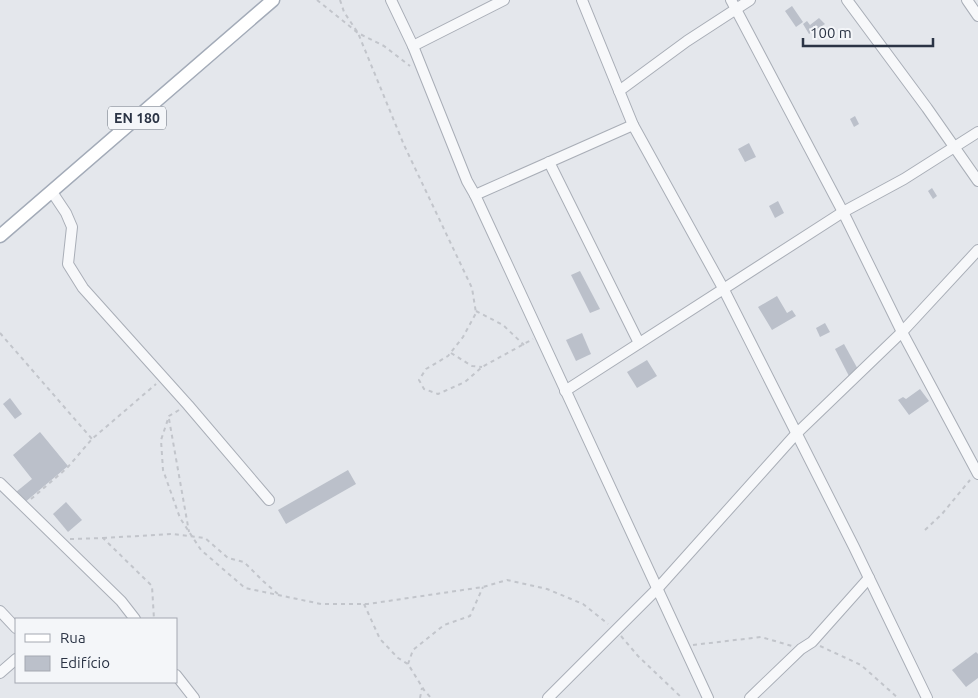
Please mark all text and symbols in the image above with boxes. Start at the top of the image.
scale bar [803,15,933,47]
text: 100 m [810,24,852,41]
road number: EN 180 [108,106,166,130]
legend [15,618,178,683]
text: Rua [60,629,86,646]
text: Edifício [60,654,110,671]

